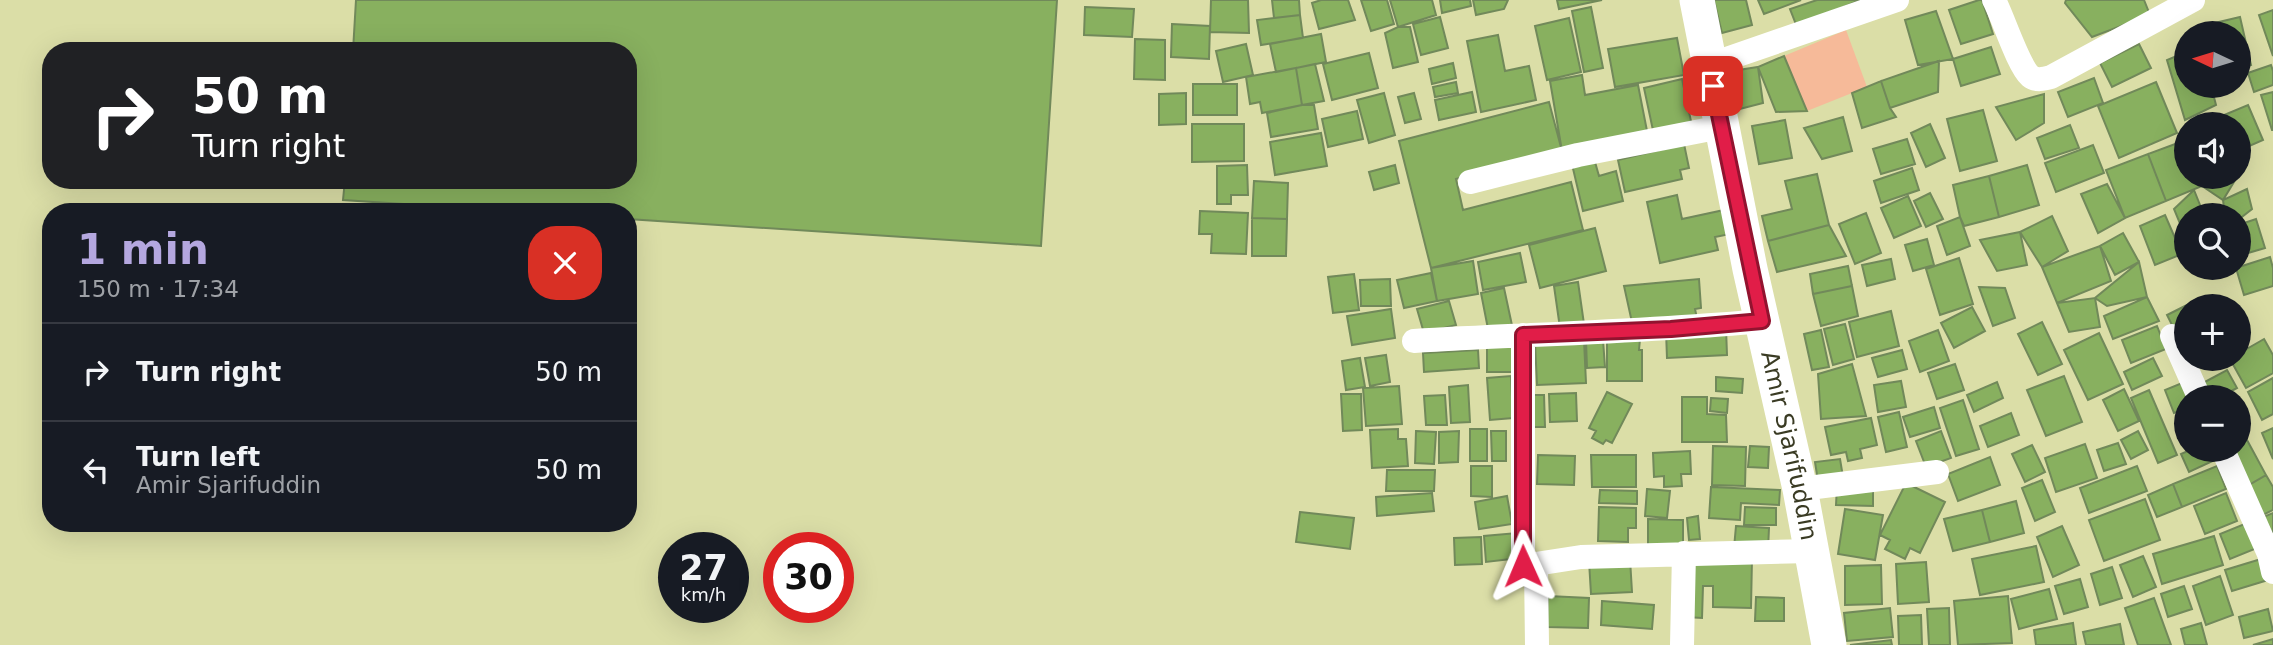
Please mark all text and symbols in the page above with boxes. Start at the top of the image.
north arrow [2174,21,2250,98]
map controls [2174,21,2251,462]
pin [1683,56,1743,116]
icon: arrive [1694,67,1732,105]
text: 50 m [192,68,328,125]
icon: right [77,70,168,161]
button: sound [2174,112,2251,189]
text: Turn right [192,127,345,165]
button: search [2174,203,2251,280]
text: 1 min [77,225,209,274]
button: close [528,226,602,300]
text: 150 m · 17:34 [77,276,239,302]
button: + [2174,294,2251,371]
street label: Amir Sjarifuddin [1755,348,1823,543]
icon: right [77,353,115,391]
text: Turn right [136,357,281,387]
text: 50 m [535,357,602,387]
button: − [2174,385,2251,462]
text: Turn left [136,442,260,472]
icon: left [77,451,115,489]
text: 50 m [535,455,602,485]
text: Amir Sjarifuddin [136,472,321,498]
position arrow [1486,529,1560,603]
speed limit sign: 30 [763,532,854,623]
text: 27 [679,548,728,588]
text: km/h [681,584,726,605]

